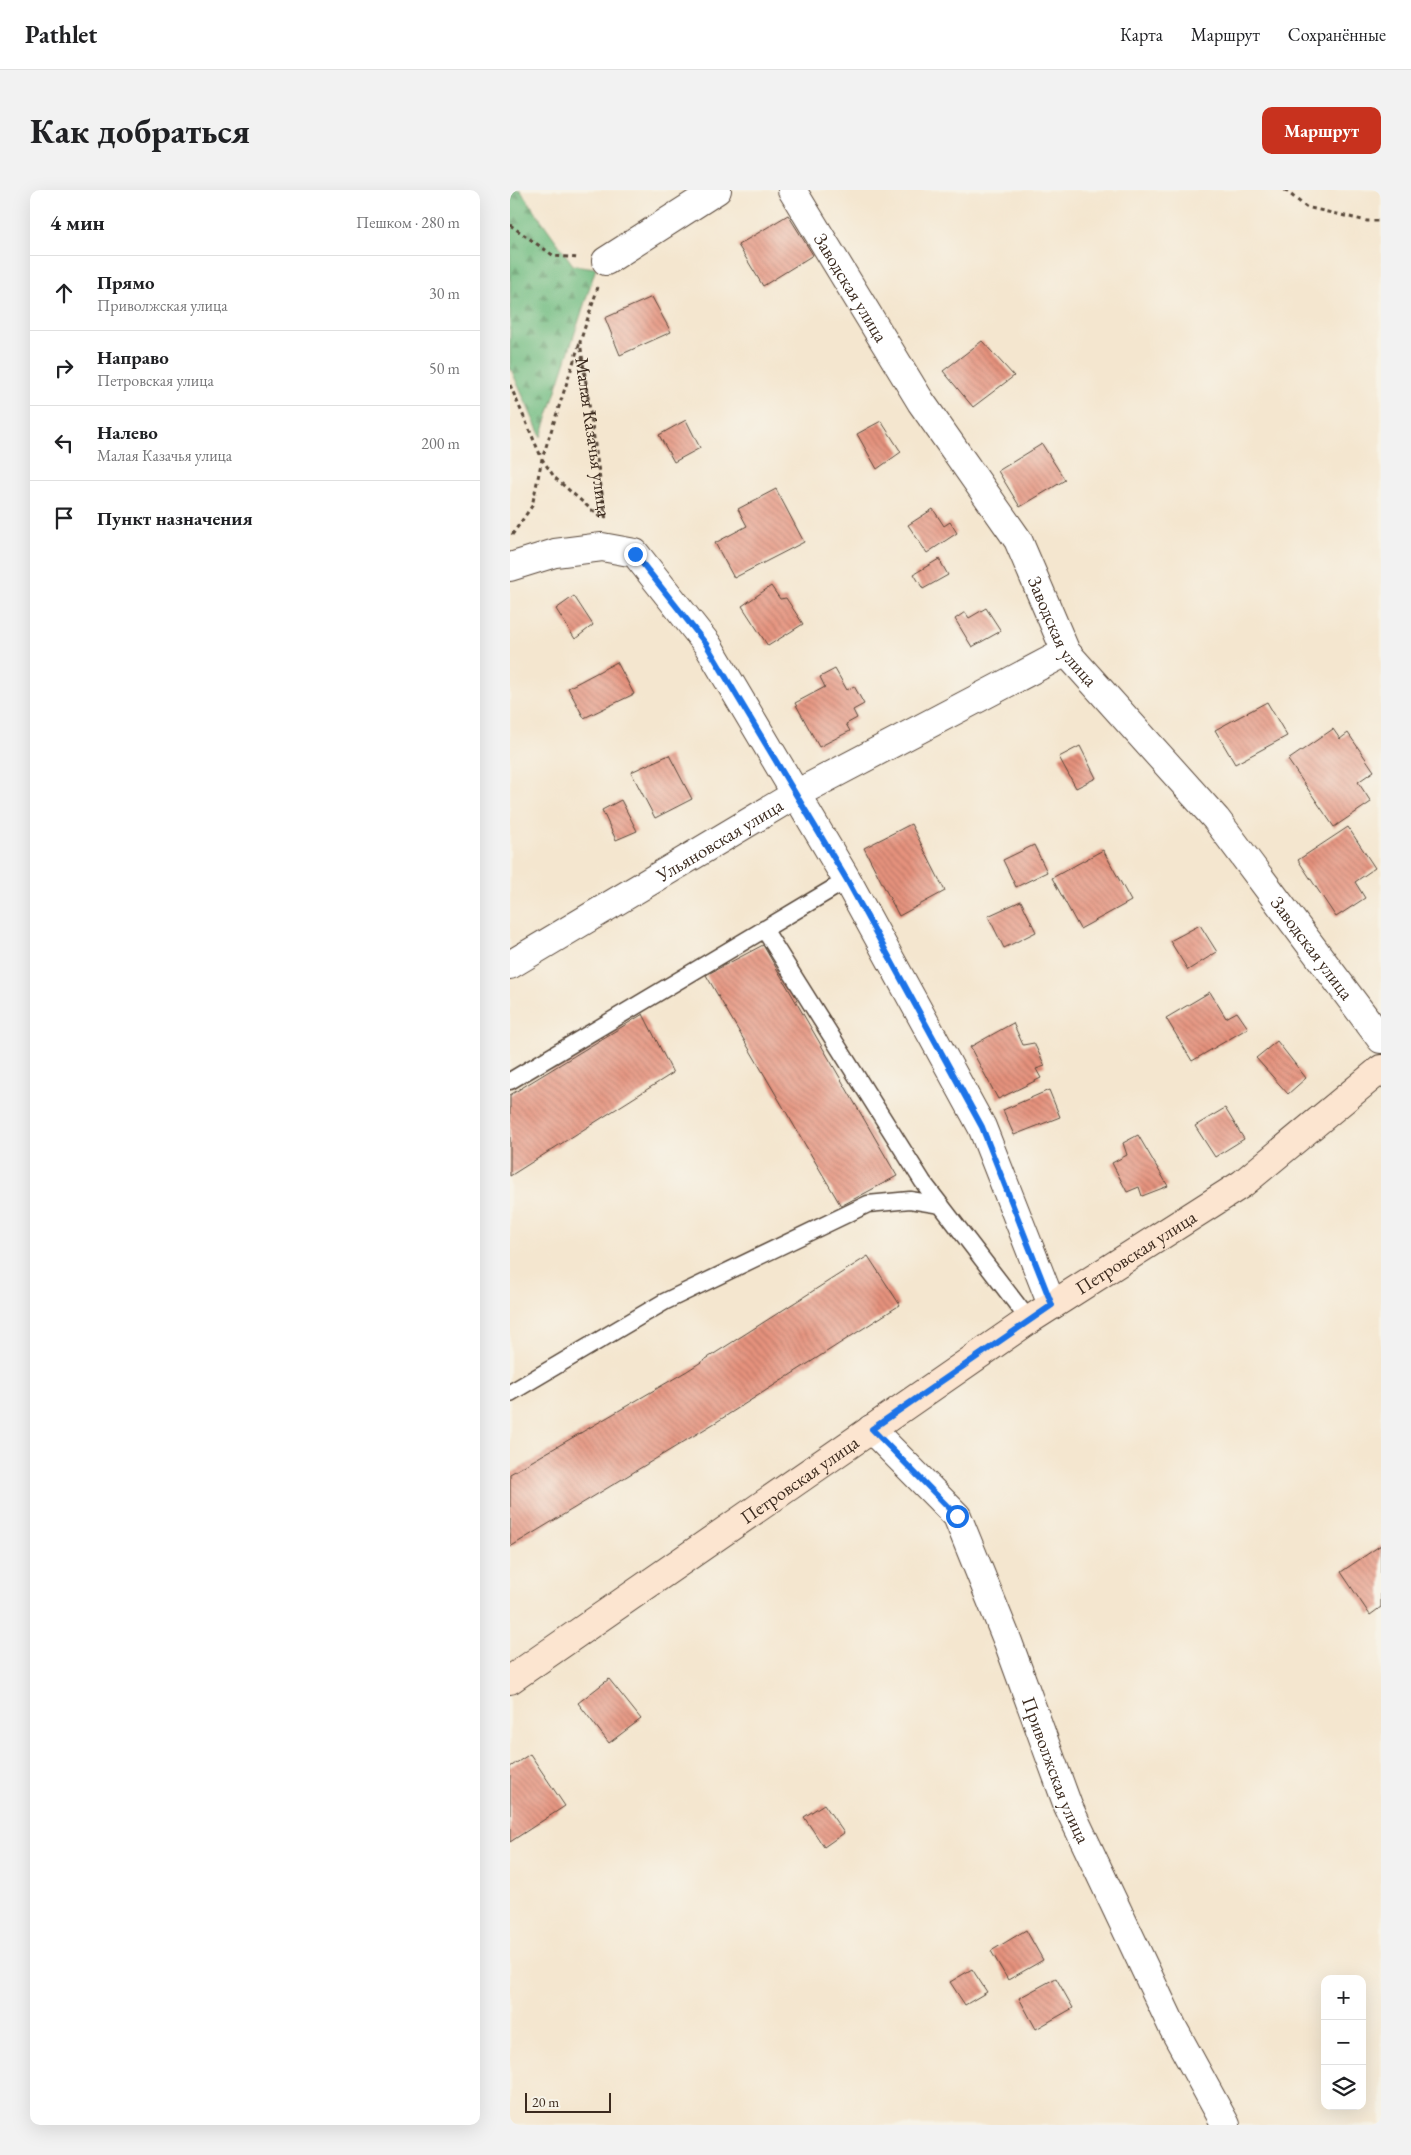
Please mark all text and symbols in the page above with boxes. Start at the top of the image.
text: Pathlet [25,19,97,50]
text: Карта [1120,23,1163,46]
text: Маршрут [1191,23,1260,46]
text: Сохранённые [1288,23,1386,46]
button: Маршрут [1262,107,1381,154]
text: Как добраться [30,108,250,153]
text: 4 мин [50,209,105,236]
text: Пешком · 280 m [356,212,460,233]
street label: Заводская улица [808,228,894,347]
text: Прямо [97,270,155,295]
icon: ahead [50,279,78,307]
text: 30 m [429,283,460,304]
text: Приволжская улица [97,295,228,316]
text: Направо [97,345,169,370]
icon: right [50,354,78,382]
street label: Малая Казачья улица [570,356,618,519]
text: 50 m [429,358,460,379]
text: Петровская улица [97,370,214,391]
text: Налево [97,420,158,445]
icon: left [50,429,78,457]
text: 200 m [421,433,460,454]
text: Малая Казачья улица [97,445,232,466]
icon: arrive [50,504,78,532]
text: Пункт назначения [97,506,253,531]
route end [624,543,647,566]
street label: Заводская улица [1022,572,1104,692]
street label: Ульяновская улица [651,792,788,888]
street label: Заводская улица [1265,891,1360,1005]
street label: Петровская улица [1070,1204,1201,1300]
street label: Петровская улица [735,1429,864,1529]
route start [946,1505,969,1528]
street label: Приволжская улица [1017,1693,1096,1848]
map controls [1321,1975,1366,2110]
button: + [1321,1975,1366,2020]
button: − [1321,2020,1366,2065]
button: layers [1321,2065,1366,2110]
scale bar [525,2090,611,2113]
text: 20 m [532,2093,559,2111]

